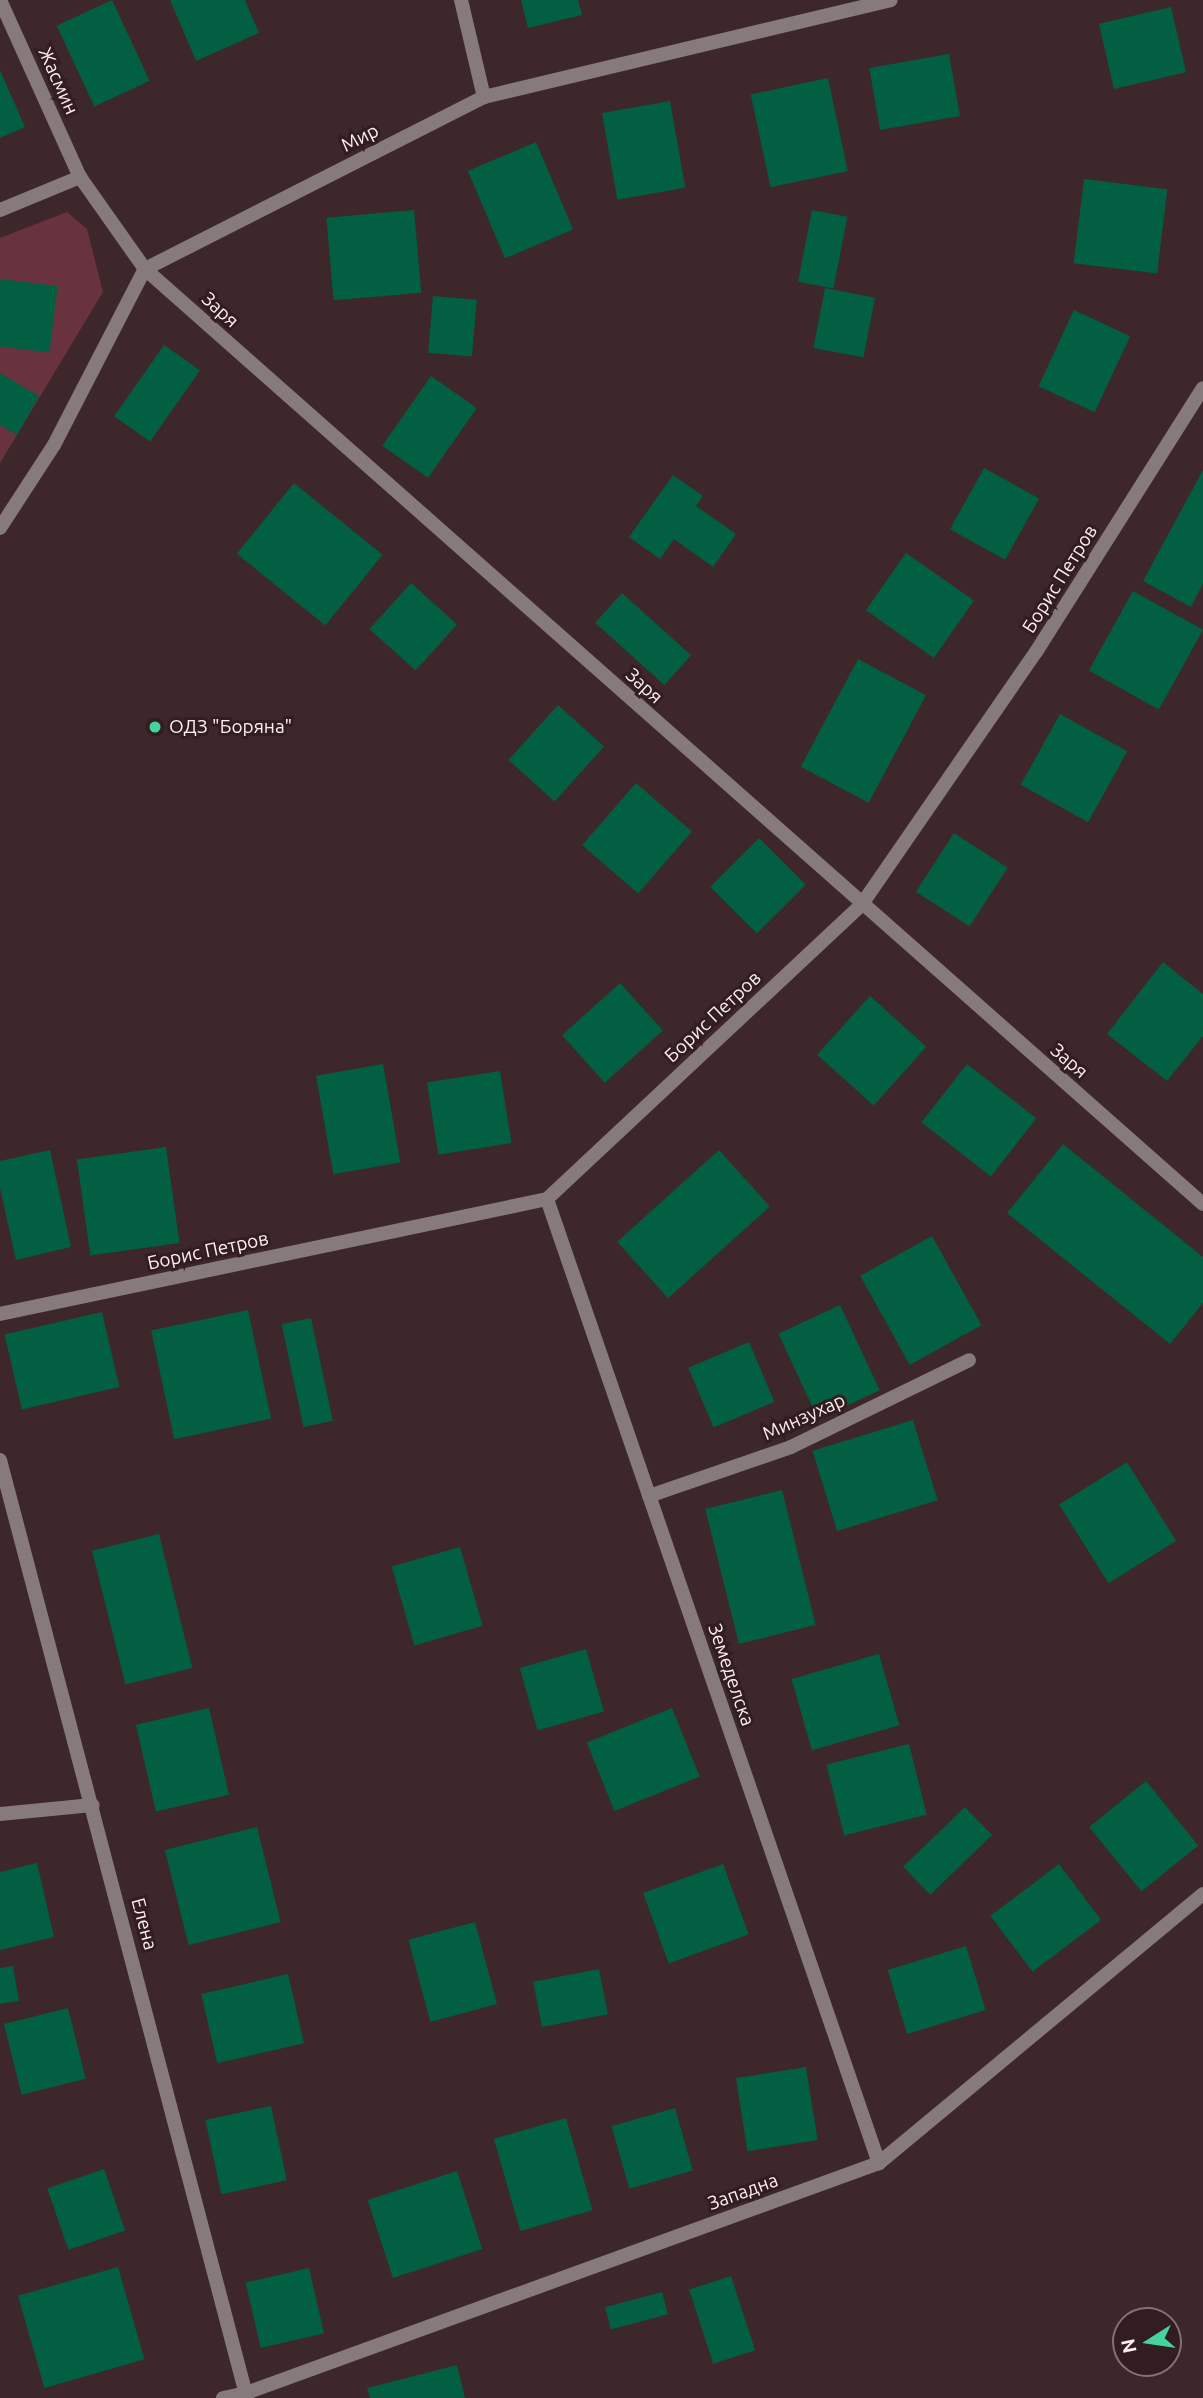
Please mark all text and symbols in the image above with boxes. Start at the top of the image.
street label: Жасмин [33,44,83,118]
street label: Мир [338,119,382,157]
street label: Заря [197,288,243,332]
street label: Борис Петров [1018,521,1102,637]
street label: Заря [621,664,667,708]
place label: ОДЗ "Боряна" [169,716,292,738]
marker: ОДЗ "Боряна" [147,719,163,735]
street label: Борис Петров [660,967,766,1067]
street label: Заря [1046,1039,1092,1083]
street label: Борис Петров [145,1227,271,1275]
street label: Минзухар [759,1389,849,1445]
street label: Земеделска [703,1621,759,1729]
street label: Елена [126,1895,162,1953]
street label: Западна [705,2169,781,2215]
north arrow [1112,2307,1182,2377]
text: N [1116,2337,1141,2355]

